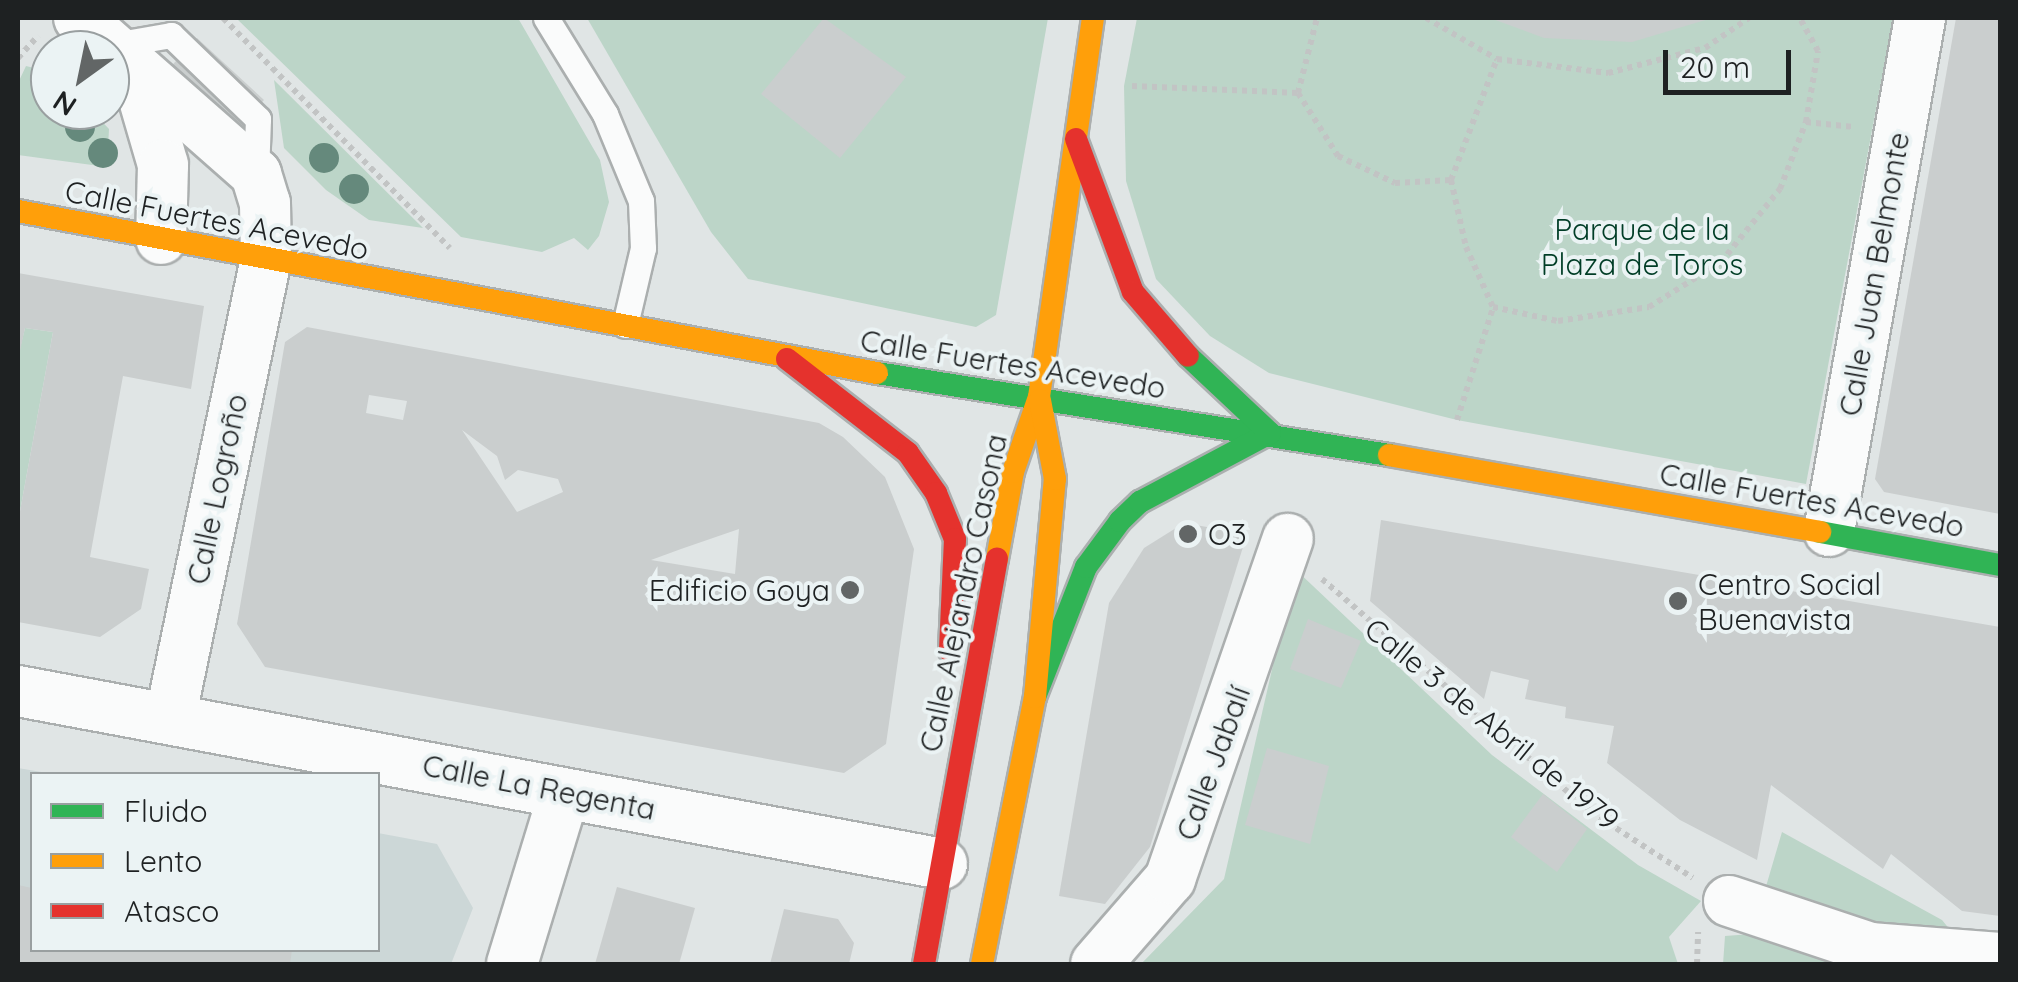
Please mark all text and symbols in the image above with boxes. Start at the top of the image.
north arrow [30,30,130,130]
scale bar [1668,30,1796,92]
text: 20 m [1680,48,1750,86]
text: N [46,84,83,124]
street label: Calle Juan Belmonte [1831,129,1917,419]
street label: Calle Fuertes Acevedo [62,173,372,267]
park label: Parque de la Plaza de Toros [1541,211,1743,282]
street label: Calle Fuertes Acevedo [858,322,1168,406]
street label: Calle Logroño [179,391,255,587]
street label: Calle Alejandro Casona [912,431,1014,755]
street label: Calle Fuertes Acevedo [1657,455,1967,545]
place label: O3 [1208,516,1247,552]
marker: O3 [1177,523,1199,545]
place label: Centro Social Buenavista [1698,566,1881,636]
place label: Edificio Goya [649,572,830,608]
marker: Edificio Goya [839,579,861,601]
marker: Centro Social Buenavista [1667,590,1689,612]
street label: Calle 3 de Abril de 1979 [1358,610,1626,838]
street label: Calle Jabalí [1168,681,1258,845]
street label: Calle La Regenta [420,747,658,827]
legend [30,772,380,952]
text: Fluido [124,792,208,830]
text: Lento [124,842,202,880]
text: Atasco [124,892,219,930]

